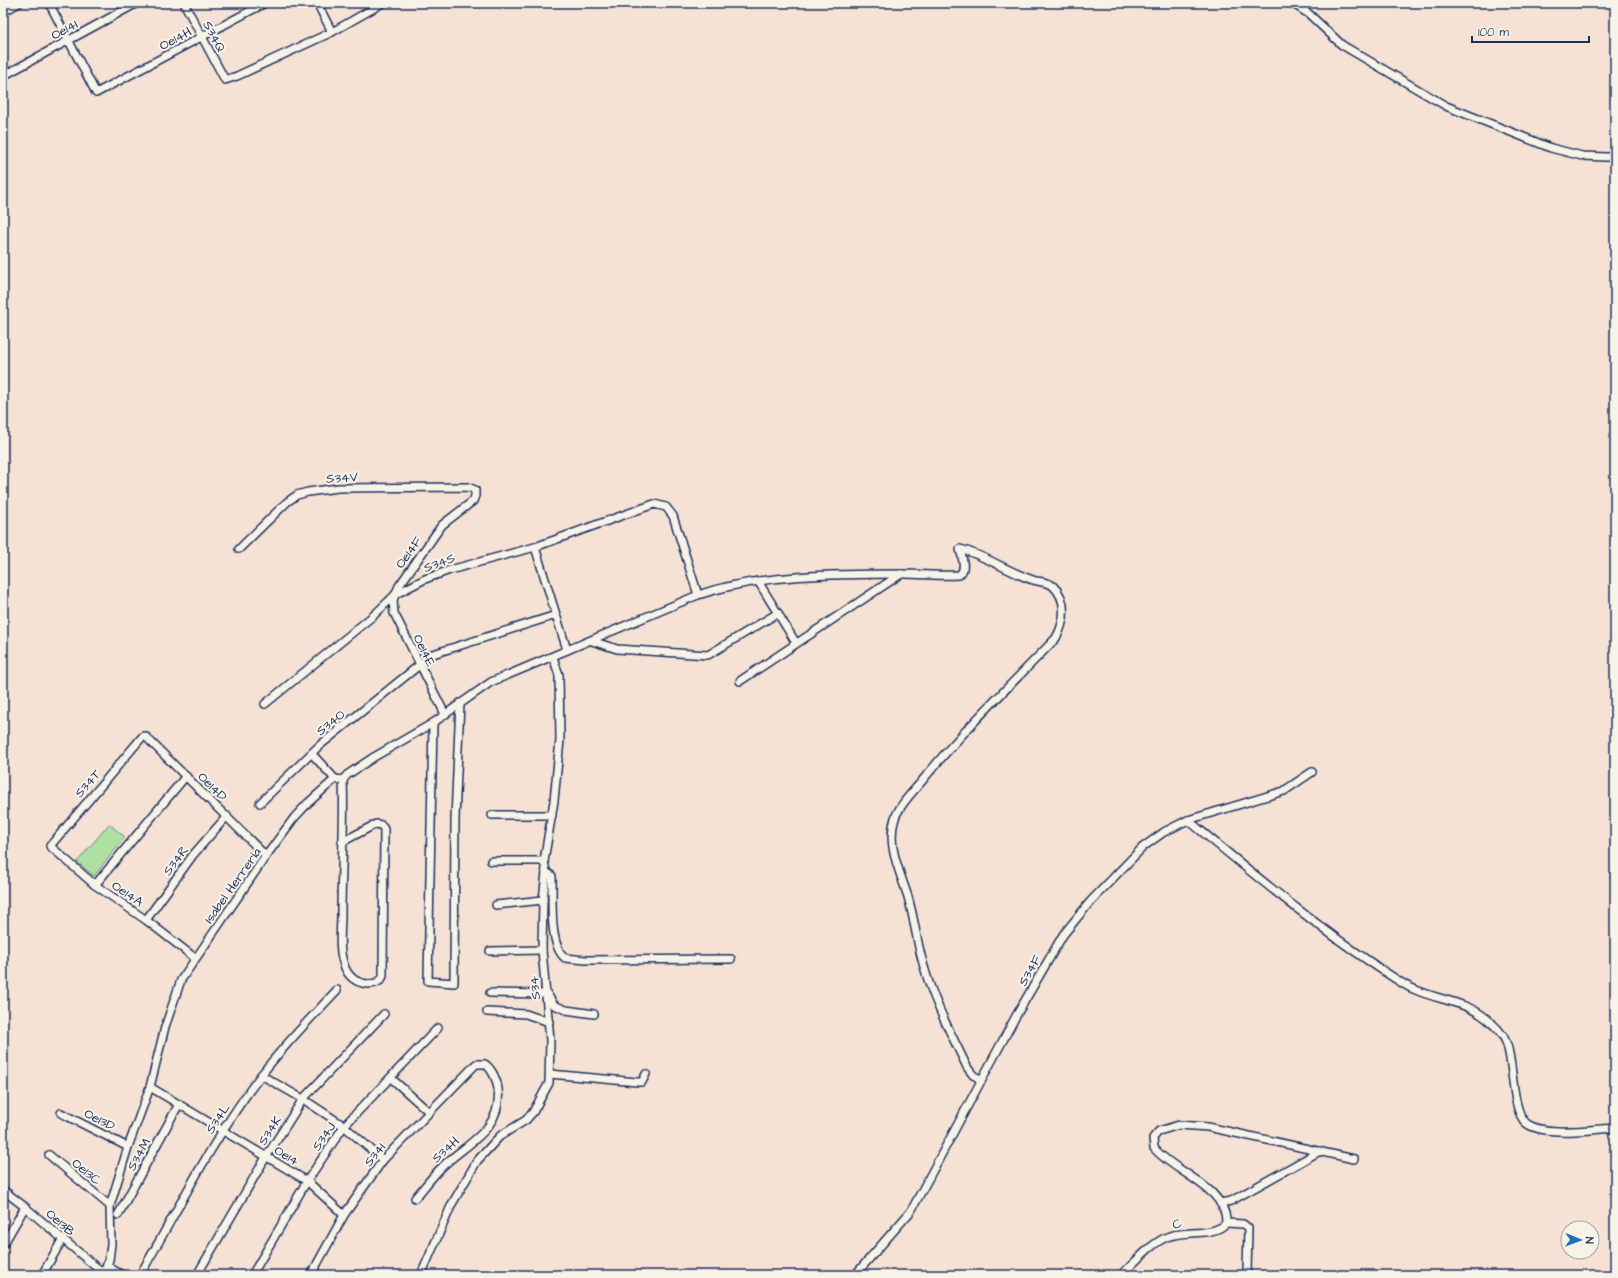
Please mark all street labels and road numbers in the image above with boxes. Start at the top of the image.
street label: Oe14I [48,15,81,44]
street label: S34Q [198,18,230,55]
street label: Oe14H [156,23,195,55]
street label: S34V [326,468,358,488]
street label: Oe14F [391,533,426,572]
street label: S34S [421,549,458,577]
street label: Oe14E [409,631,440,670]
street label: S34O [312,705,349,740]
street label: S34T [70,765,106,802]
street label: Oe14D [194,768,231,806]
street label: S34R [159,842,193,879]
street label: Isabel Herrería [200,844,266,927]
street label: Oe14A [108,877,147,911]
street label: S34F [1014,952,1046,989]
street label: S34 [525,975,545,1001]
street label: S34L [201,1100,234,1137]
street label: Oe13D [81,1105,119,1136]
street label: S34K [254,1112,286,1149]
street label: S34J [308,1119,340,1154]
street label: S34H [428,1132,464,1167]
street label: S34M [123,1135,155,1174]
street label: S34I [360,1139,390,1170]
street label: Oe14 [271,1141,302,1170]
street label: Oe13C [68,1154,105,1189]
street label: Oe13B [42,1205,79,1240]
street label: C [1171,1214,1183,1234]

